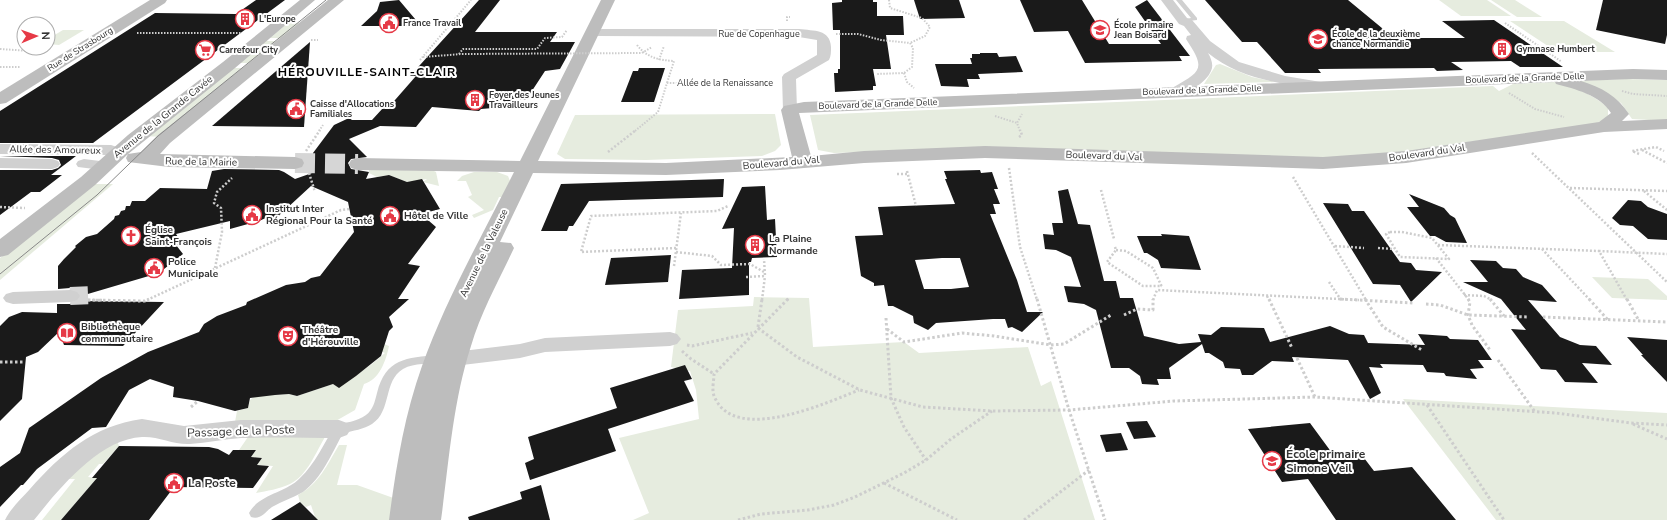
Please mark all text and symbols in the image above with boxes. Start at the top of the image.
building icon: L'Europe [234,8,256,30]
public building icon: France Travail [378,12,400,34]
place label: L'Europe [259,13,296,25]
north arrow [16,16,56,56]
place label: France Travail [403,17,461,29]
place label: École primaire Jean Boisard [1113,18,1174,41]
school or university icon: École primaire Jean Boisard [1089,19,1111,41]
street label: Rue de Strasbourg [45,24,115,74]
place label: École de la deuxième chance Normandie [1332,27,1420,50]
street label: Rue de Copenhague [718,28,800,40]
school or university icon: École de la deuxième chance Normandie [1307,28,1329,50]
text: N [38,31,53,40]
building icon: Gymnase Humbert [1491,38,1513,60]
supermarket icon: Carrefour City [194,39,216,61]
place label: Gymnase Humbert [1516,43,1595,55]
place label: Carrefour City [219,44,278,56]
district label: HÉROUVILLE-SAINT-CLAIR [278,64,456,80]
street label: Boulevard de la Grande Delle [1465,70,1585,86]
street label: Avenue de la Grande Cavée [110,72,216,162]
street label: Allée de la Renaissance [677,77,773,89]
street label: Boulevard de la Grande Delle [1142,82,1262,98]
building icon: Foyer des Jeunes Travailleurs [464,89,486,111]
place label: Foyer des Jeunes Travailleurs [489,89,560,111]
street label: Boulevard de la Grande Delle [818,96,938,112]
public building icon: Caisse d'Allocations Familiales [285,98,307,120]
place label: Caisse d'Allocations Familiales [310,98,395,120]
street label: Boulevard du Val [1388,141,1466,165]
street label: Allée des Amoureux [9,142,102,158]
street label: Boulevard du Val [1065,148,1143,164]
street label: Boulevard du Val [742,153,820,173]
street label: Rue de la Mairie [165,154,237,170]
place label: Institut Inter Régional Pour la Santé [266,202,373,228]
public building icon: Institut Inter Régional Pour la Santé [241,204,263,226]
public building icon: Hôtel de Ville [379,205,401,227]
street label: Avenue de la Valeuse [457,206,511,300]
place label: Hôtel de Ville [404,209,469,223]
place label: Église Saint-François [145,223,212,249]
church icon: Église Saint-François [120,225,142,247]
place label: La Plaine Normande [769,232,818,258]
building icon: La Plaine Normande [744,234,766,256]
place label: Police Municipale [168,255,219,281]
public building icon: Police Municipale [143,257,165,279]
place label: Bibliothèque communautaire [81,320,154,346]
library icon: Bibliothèque communautaire [56,322,78,344]
place label: Théâtre d'Hérouville [302,323,359,349]
theatre icon: Théâtre d'Hérouville [277,325,299,347]
street label: Passage de la Poste [187,421,295,441]
place label: École primaire Simone Veil [1286,446,1366,476]
school or university icon: École primaire Simone Veil [1261,450,1283,472]
public building icon: La Poste [163,472,185,494]
place label: La Poste [188,475,236,491]

